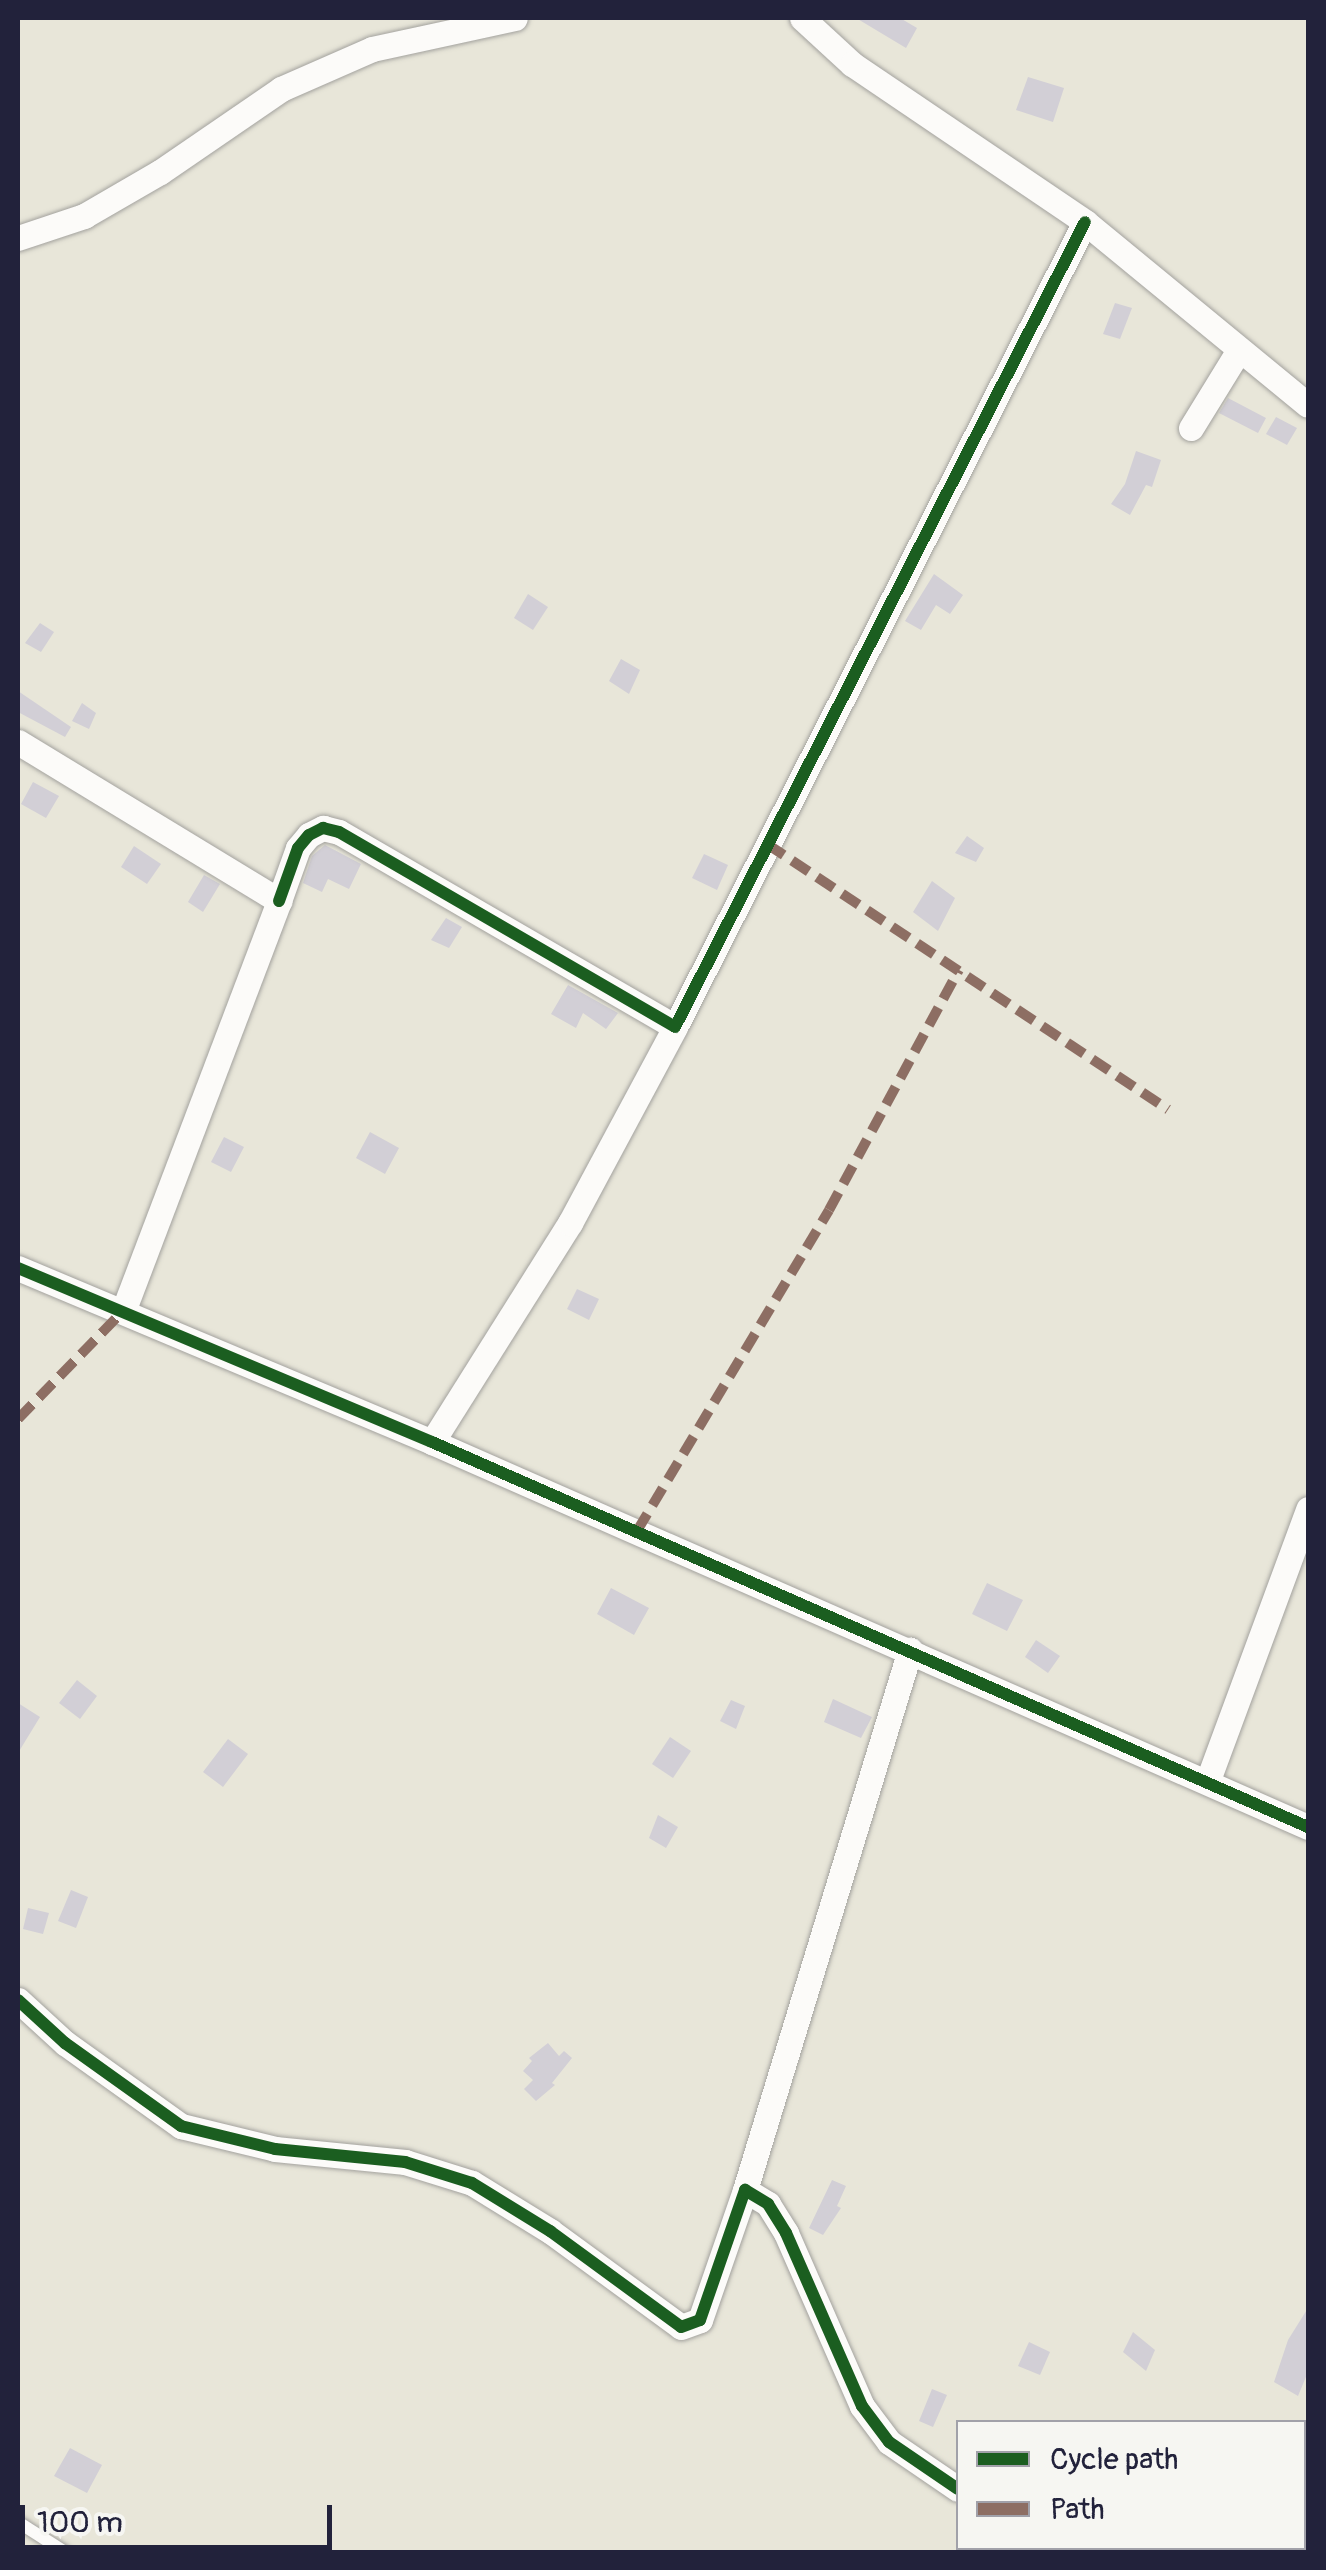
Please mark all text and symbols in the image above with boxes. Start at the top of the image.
legend [956,2420,1306,2550]
text: Cycle path [1050,2441,1178,2478]
scale bar [25,2485,338,2547]
text: Path [1050,2491,1105,2528]
text: 100 m [37,2504,123,2541]

